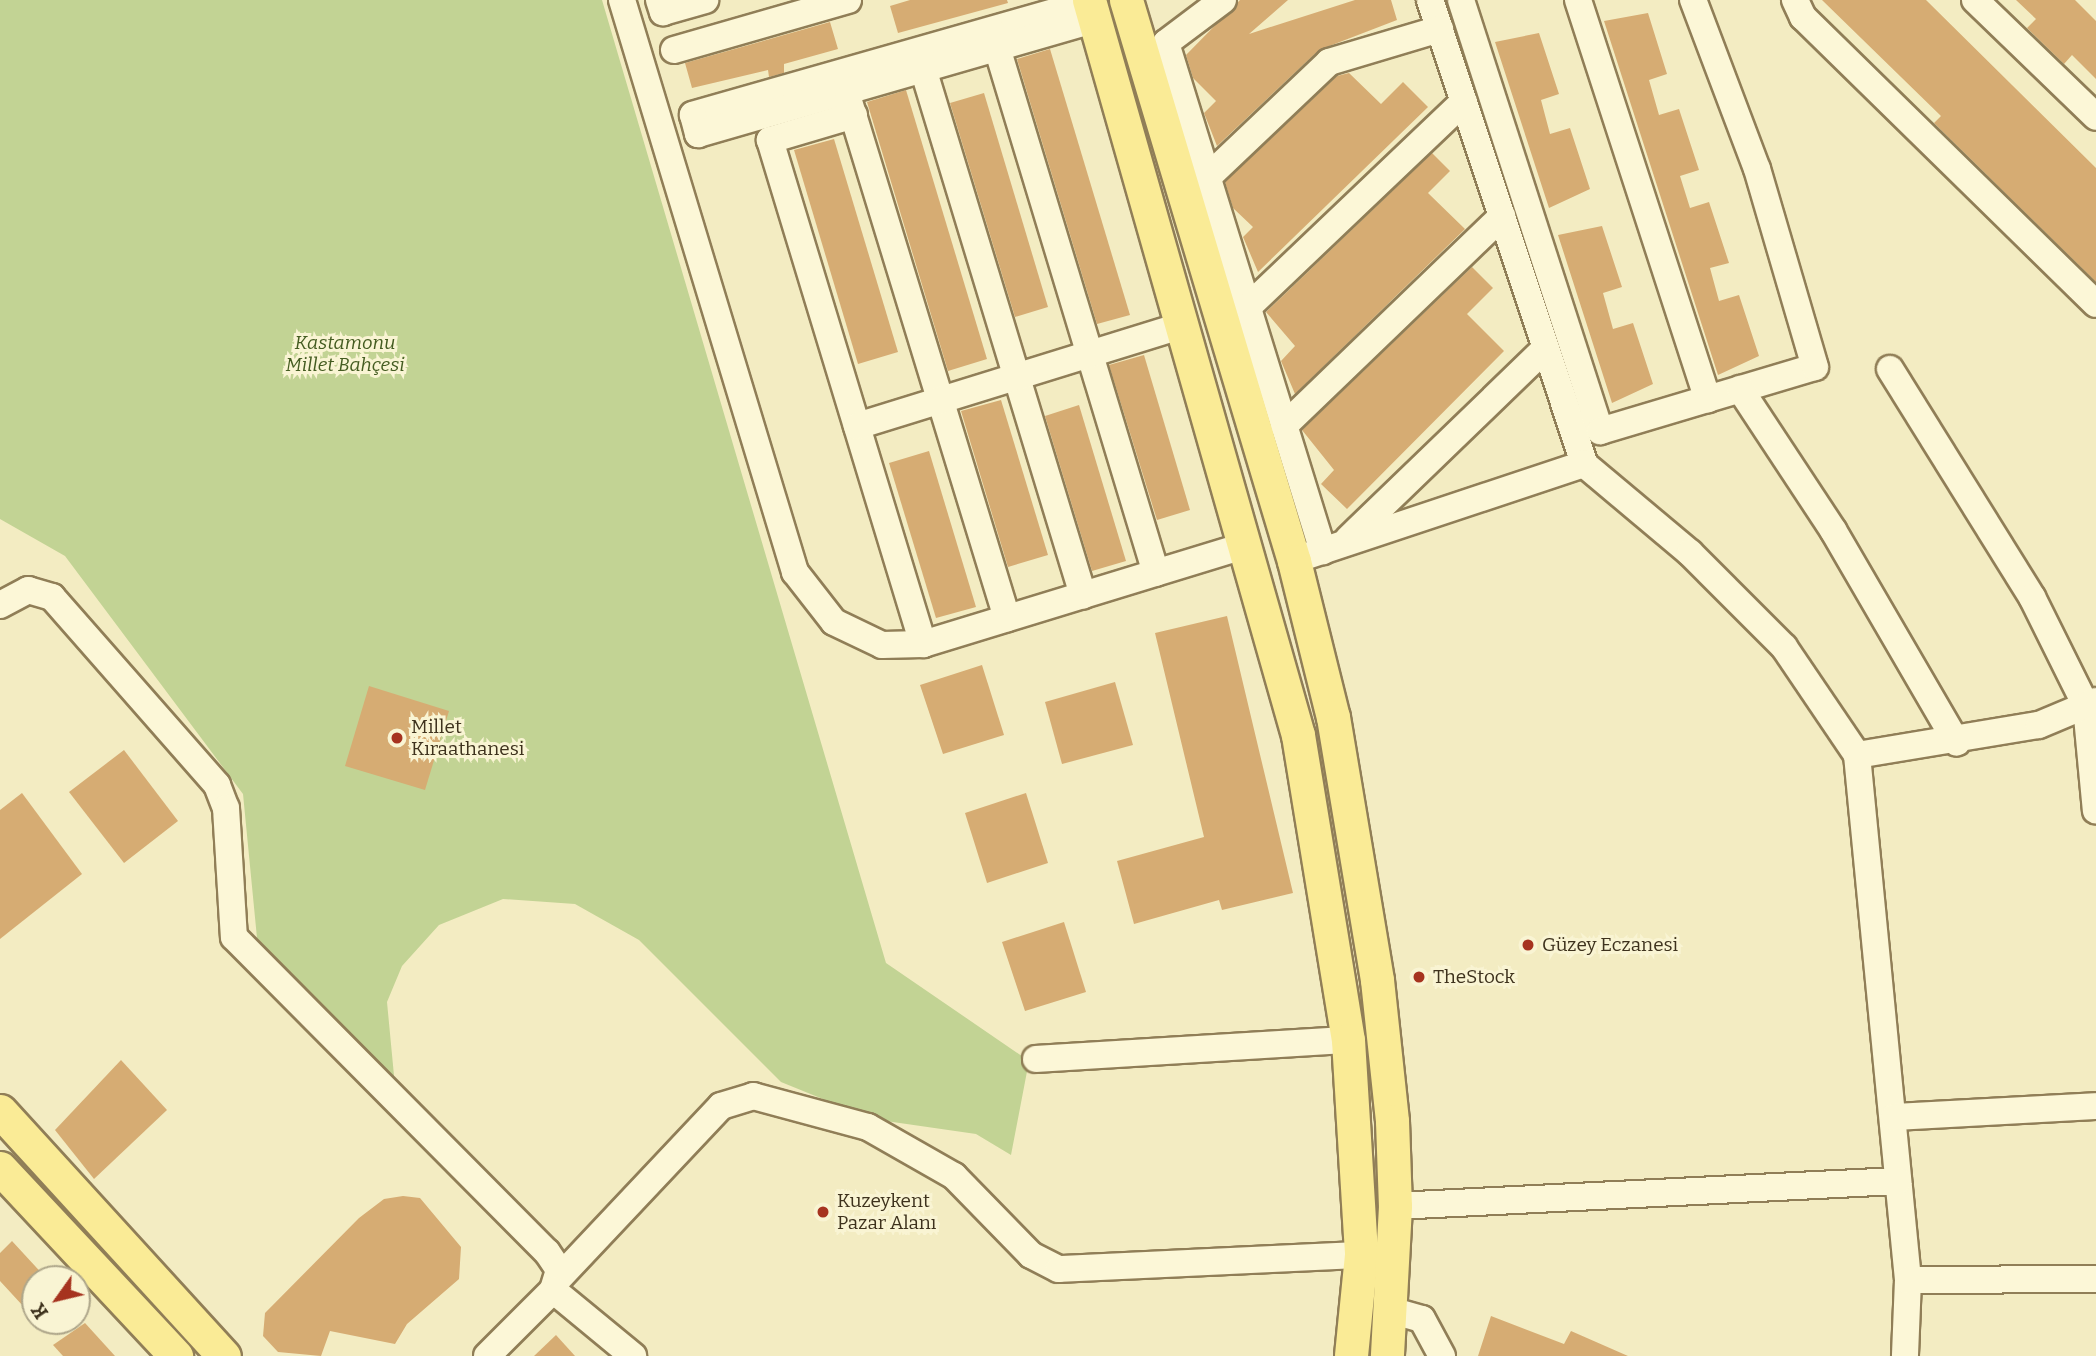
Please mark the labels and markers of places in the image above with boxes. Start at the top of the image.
place label: Millet Kıraathanesi [411,716,524,760]
marker: Millet Kıraathanesi [389,730,405,746]
place label: Güzey Eczanesi [1542,934,1678,956]
marker: Güzey Eczanesi [1520,937,1536,953]
place label: TheStock [1433,966,1515,988]
marker: TheStock [1411,969,1427,985]
place label: Kuzeykent Pazar Alanı [837,1190,936,1234]
marker: Kuzeykent Pazar Alanı [815,1204,831,1220]

